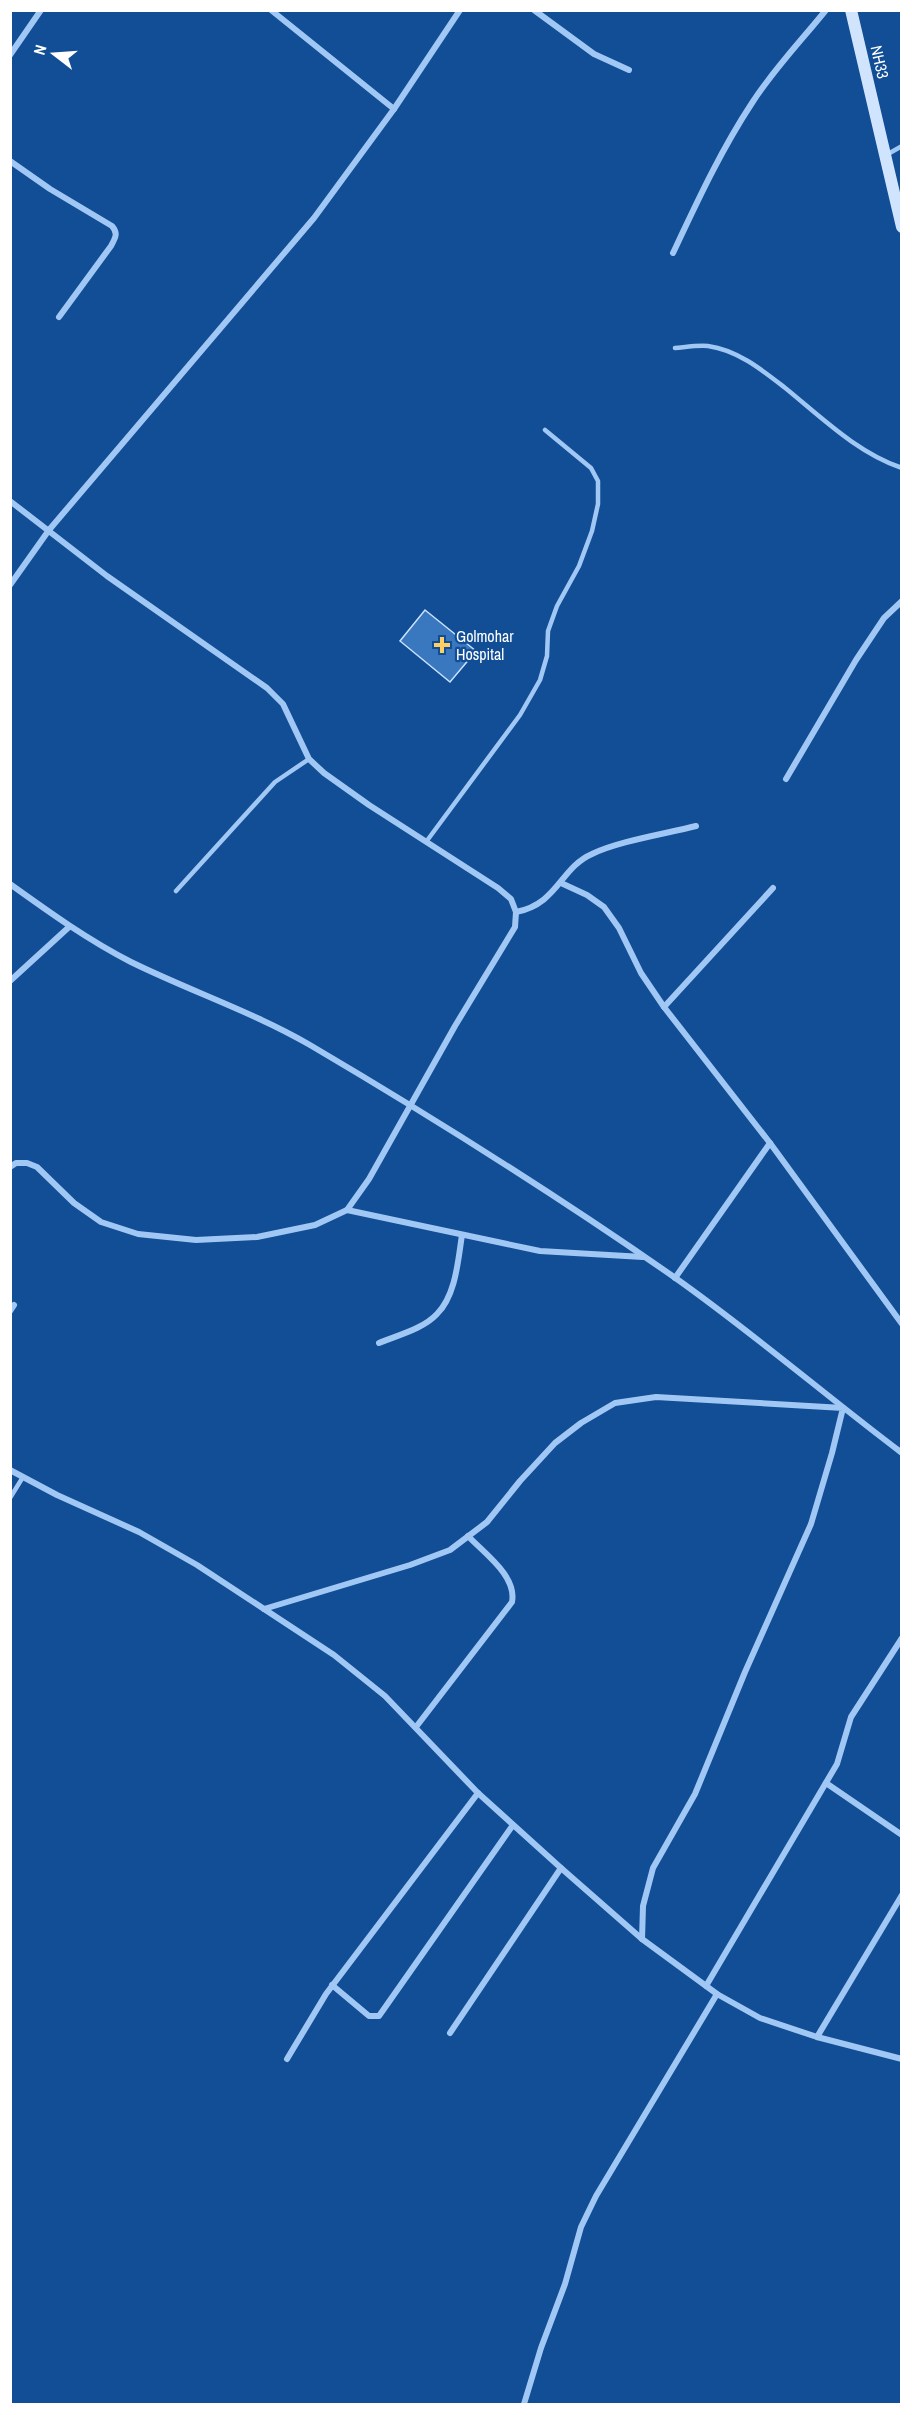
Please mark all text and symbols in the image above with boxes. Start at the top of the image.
north arrow [24,24,84,84]
text: N [28,42,52,57]
street label: NH33 [866,43,894,81]
place label: Golmohar Hospital [456,625,514,665]
marker: Golmohar Hospital [433,636,451,654]

